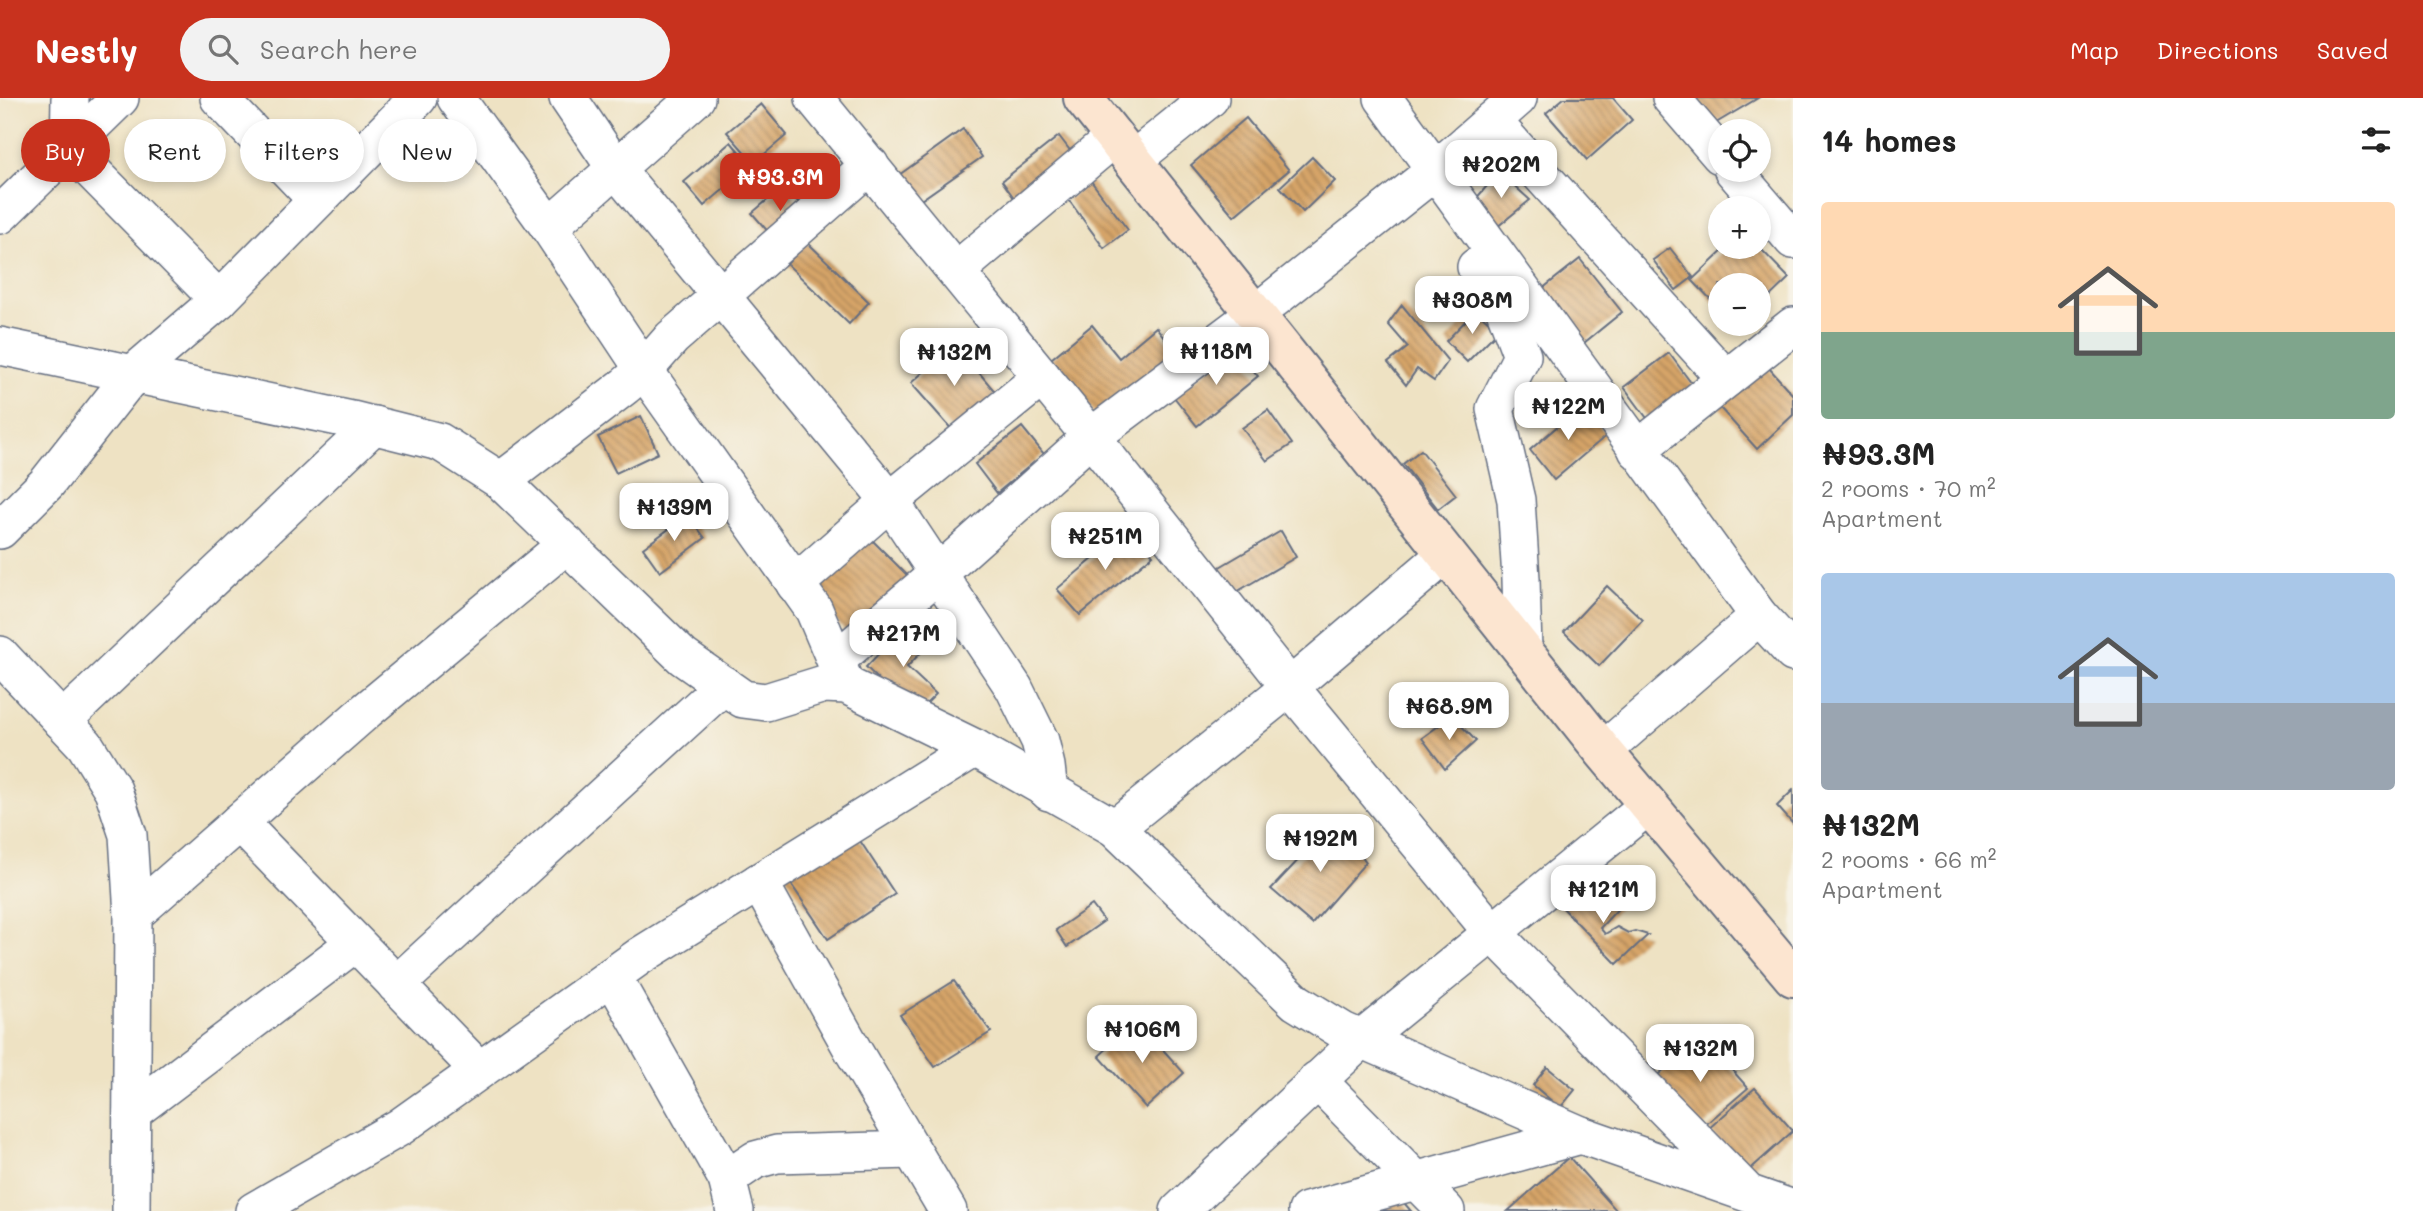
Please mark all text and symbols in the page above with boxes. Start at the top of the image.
search box [180,18,670,81]
text: Nestly [35,28,138,71]
icon: search [204,30,242,68]
text: Search here [260,32,418,66]
text: Map [2070,34,2119,65]
text: Directions [2157,34,2279,65]
text: Saved [2317,34,2388,65]
chip: Buy [21,119,110,182]
chip: Rent [124,119,226,182]
chip: Filters [240,119,364,182]
chip: New [378,119,477,182]
map controls [1708,119,1771,336]
button: locate [1708,119,1771,182]
text: 14 homes [1821,120,1957,160]
icon: filters [2357,121,2395,159]
pin: ₦202M [1452,140,1550,200]
text: ₦202M [1461,148,1541,178]
pin: ₦93.3M [723,153,837,213]
text: ₦93.3M [736,161,824,191]
button: + [1708,196,1771,259]
icon: home [2045,248,2171,374]
button: − [1708,273,1771,336]
pin: ₦308M [1423,276,1521,336]
text: ₦308M [1431,284,1513,314]
pin: ₦132M [905,328,1003,388]
pin: ₦118M [1167,328,1265,387]
text: ₦118M [1179,335,1253,365]
text: ₦132M [916,336,992,366]
pin: ₦122M [1519,382,1617,442]
text: ₦122M [1530,390,1606,420]
text: ₦93.3M [1821,433,1936,473]
text: 2 rooms · 70 m² [1821,473,1996,503]
pin: ₦139M [625,484,723,543]
text: ₦139M [635,491,713,521]
text: Apartment [1821,503,1943,533]
pin: ₦251M [1056,512,1154,572]
text: ₦251M [1067,520,1143,550]
pin: ₦217M [854,610,952,669]
text: ₦217M [865,617,941,647]
icon: home [2045,619,2171,745]
pin: ₦68.9M [1392,682,1506,742]
text: ₦68.9M [1405,690,1493,720]
text: ₦132M [1821,804,1920,844]
pin: ₦192M [1271,814,1369,874]
text: ₦192M [1282,822,1358,852]
text: 2 rooms · 66 m² [1821,844,1996,874]
pin: ₦121M [1554,866,1652,925]
text: ₦121M [1567,873,1639,903]
text: Apartment [1821,874,1943,904]
pin: ₦106M [1093,1006,1191,1065]
text: ₦106M [1103,1013,1181,1043]
pin: ₦132M [1651,1024,1749,1084]
text: ₦132M [1662,1032,1738,1062]

